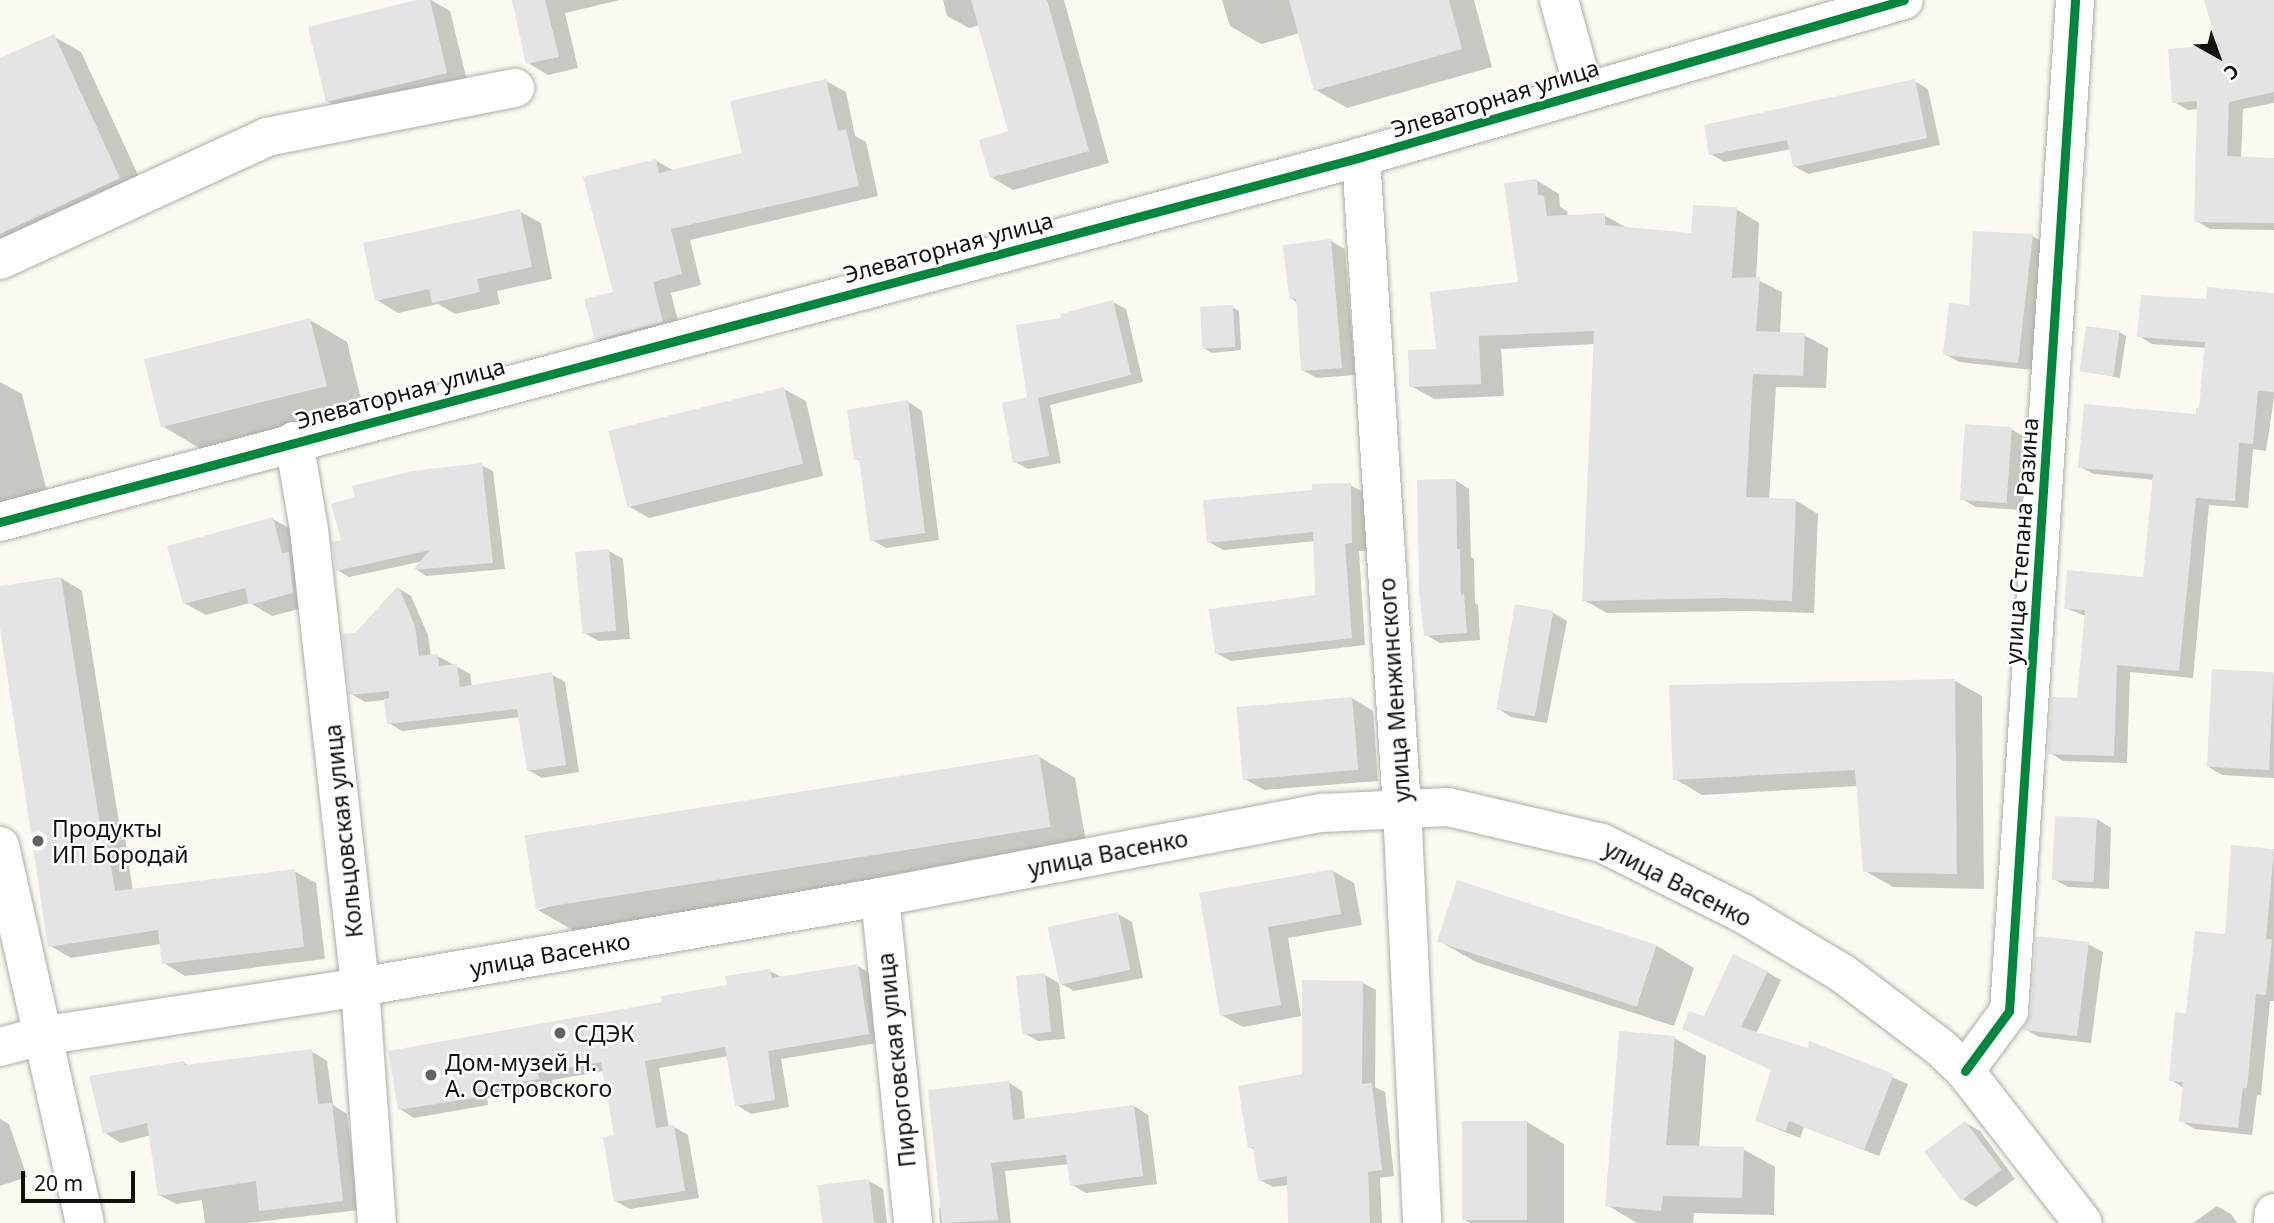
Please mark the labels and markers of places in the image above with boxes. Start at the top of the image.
place label: Продукты ИП Бородай [52,814,188,868]
marker: Продукты ИП Бородай [30,833,46,849]
place label: СДЭК [574,1019,635,1047]
marker: СДЭК [552,1025,568,1041]
place label: Дом-музей Н. А. Островского [445,1048,612,1102]
marker: Дом-музей Н. А. Островского [423,1067,439,1083]

